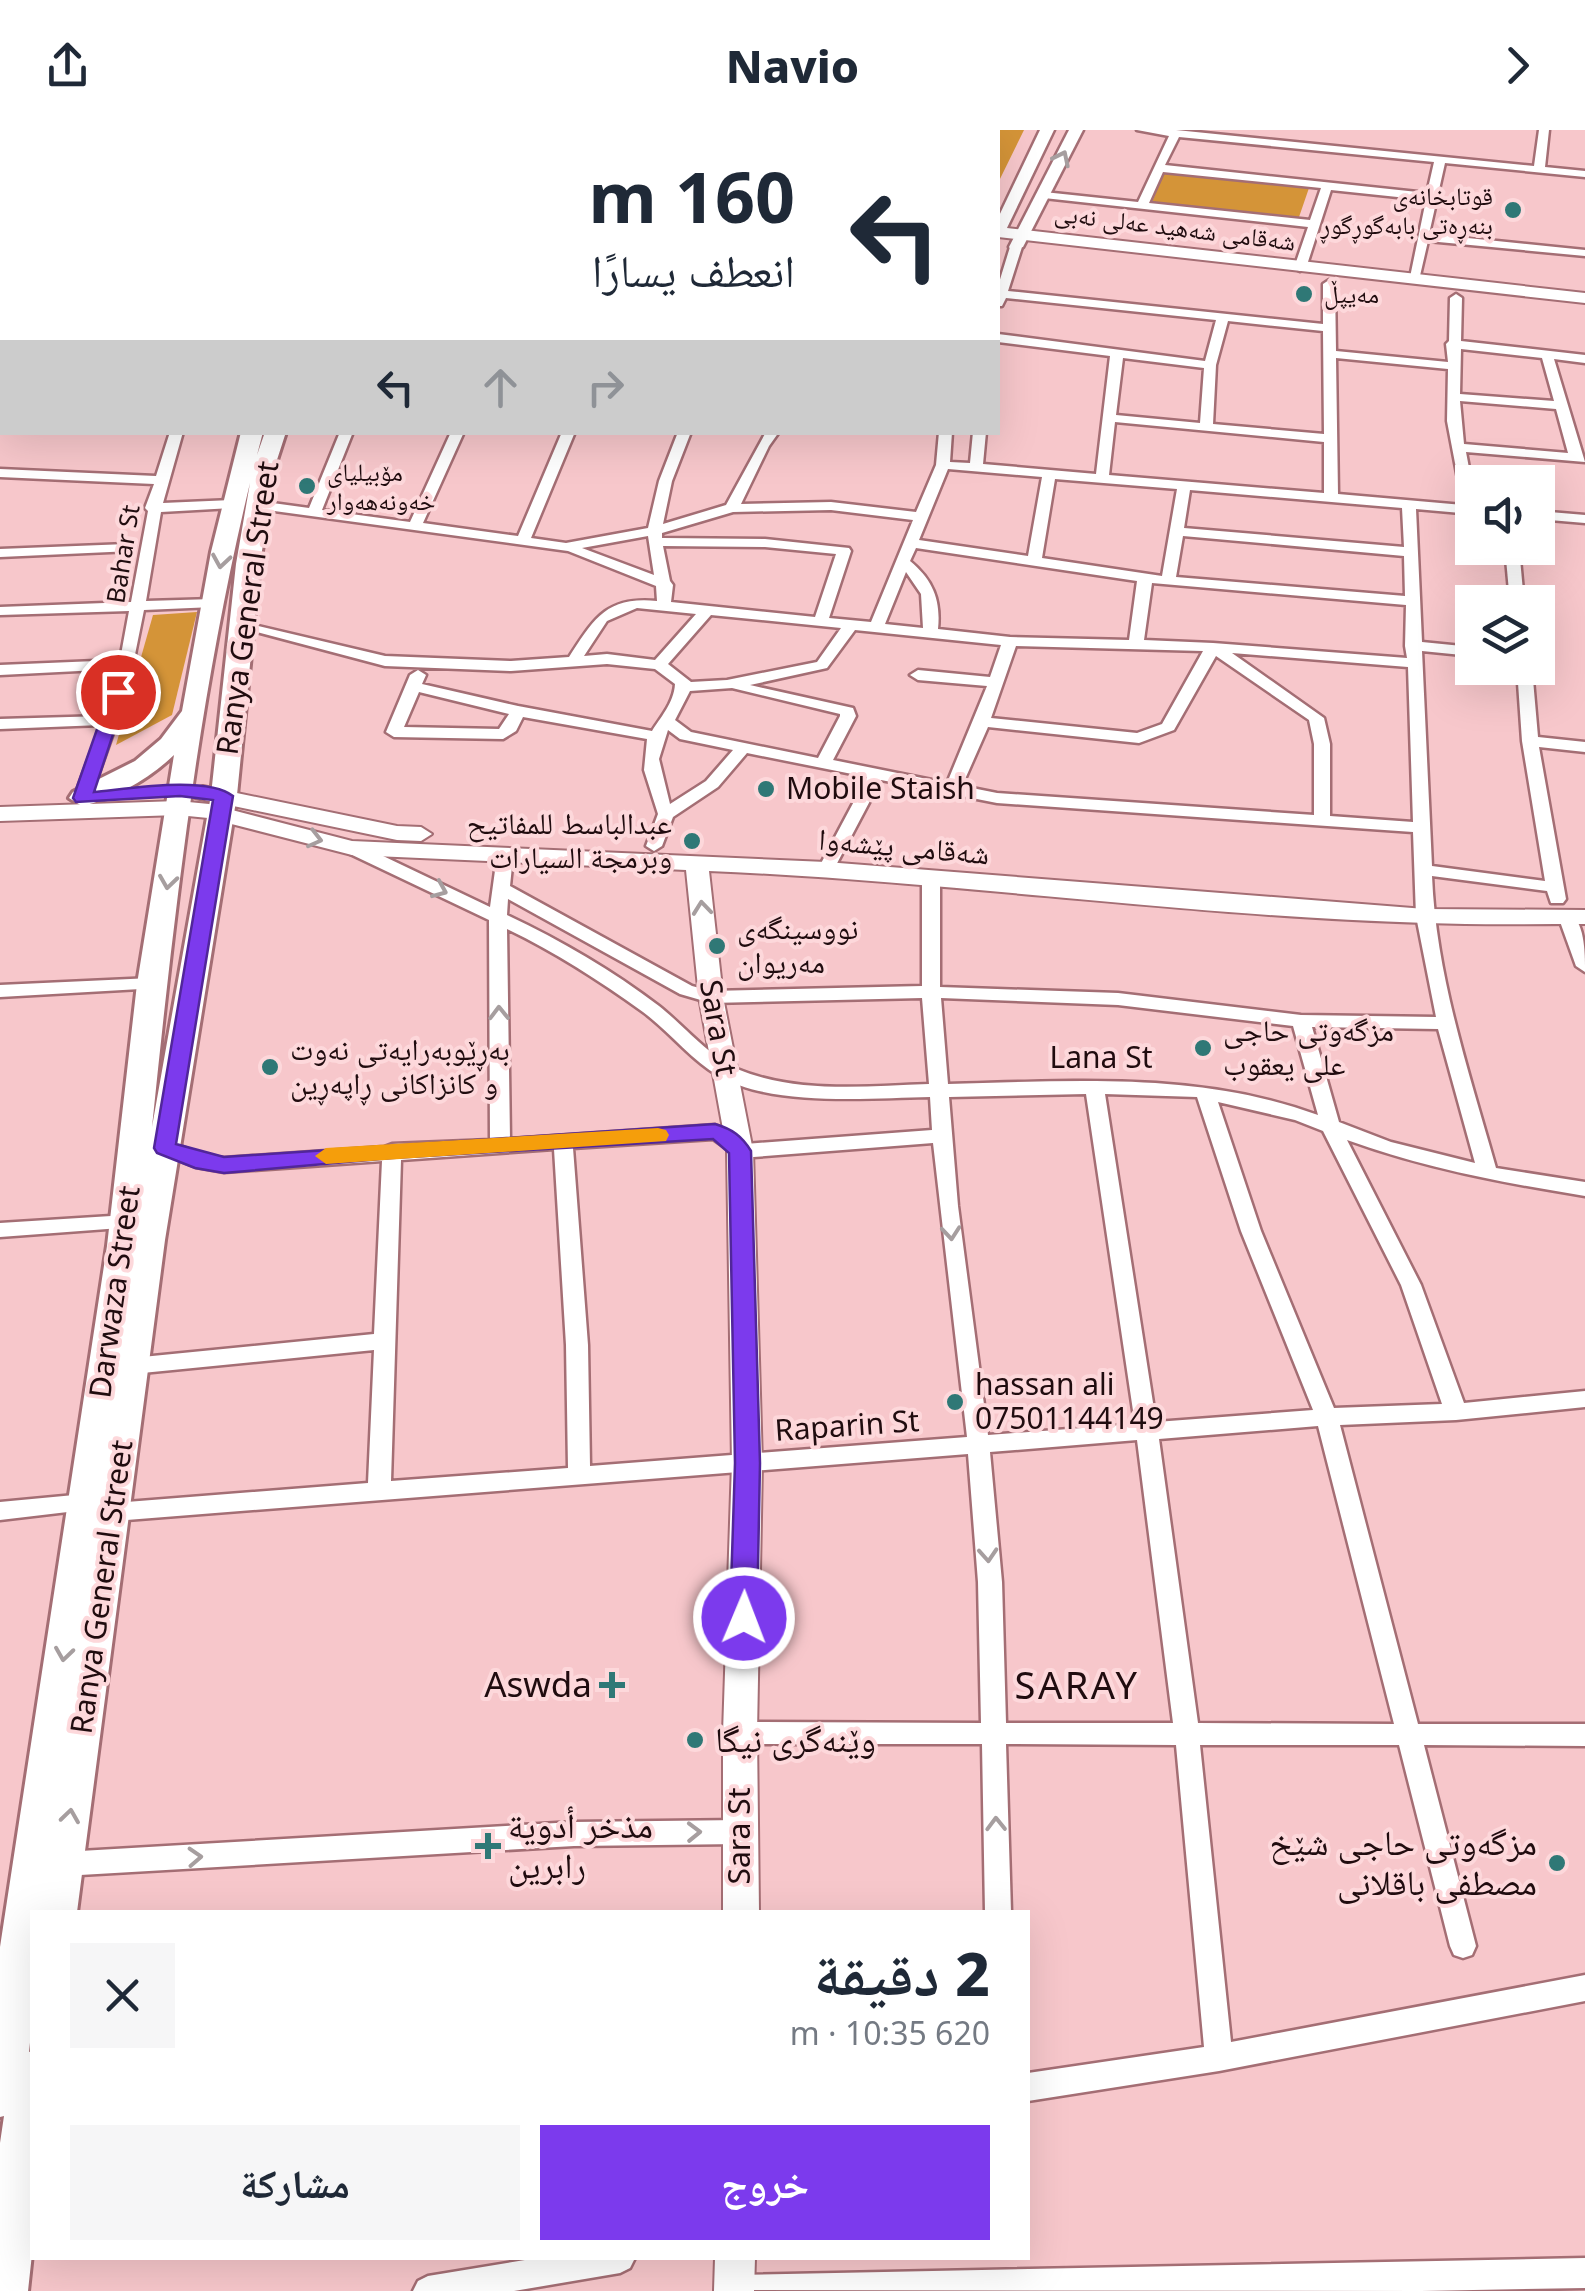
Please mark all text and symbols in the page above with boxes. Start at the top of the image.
text: Navio [726,35,859,96]
icon: share [40,38,95,93]
icon: forward [1490,38,1545,93]
text: 160 m [588,148,795,244]
one-way arrow [1050,150,1070,168]
icon: left [830,170,960,300]
place label: قوتابخانەی بنەڕەتی بابەگوڕگوڕ [1320,178,1493,244]
street label: شەقامی شەهید عەلی نەبی [1053,194,1298,258]
marker: قوتابخانەی بنەڕەتی بابەگوڕگوڕ [1502,199,1524,221]
text: انعطف يسارًا [592,239,795,300]
place label: مەیپڵ [1324,276,1379,310]
marker: مەیپڵ [1293,283,1315,305]
icon: left [368,360,423,415]
icon: ahead [473,360,528,415]
icon: right [578,360,633,415]
place label: مۆبیلیای خەونەهەوار [326,454,435,517]
street label: Ranya General Street [206,458,287,757]
map controls [1455,465,1555,685]
button: sound [1455,465,1555,565]
marker: مۆبیلیای خەونەهەوار [296,475,318,497]
street label: Bahar St [97,502,147,606]
one-way arrow [211,553,232,569]
button: layers [1455,585,1555,685]
pin [76,650,161,735]
icon: arrive [91,665,146,720]
place label: Mobile Staish [786,767,975,808]
marker: Mobile Staish [755,778,777,800]
place label: عبدالباسط للمفاتيح وبرمجة السيارات [467,802,672,877]
street label: شەقامی پێشەوا [817,818,991,873]
one-way arrow [306,827,323,848]
marker: عبدالباسط للمفاتيح وبرمجة السيارات [681,830,703,852]
one-way arrow [158,873,179,890]
one-way arrow [430,878,448,898]
one-way arrow [691,900,713,916]
place label: نووسینگەی مەریوان [737,907,859,982]
marker: نووسینگەی مەریوان [706,935,728,957]
street label: Sara St [691,976,748,1079]
one-way arrow [488,1005,510,1020]
place label: مزگەوتی حاجی علی یعقوب [1223,1009,1394,1084]
place label: بەڕێوبەرایەتی نەوت و کانزاکانی ڕاپەڕین [290,1028,510,1106]
street label: Lana St [1049,1036,1153,1077]
marker: مزگەوتی حاجی علی یعقوب [1192,1037,1214,1059]
marker: بەڕێوبەرایەتی نەوت و کانزاکانی ڕاپەڕین [259,1056,281,1078]
street label: Darwaza Street [78,1183,149,1401]
one-way arrow [940,1225,961,1241]
place label: hassan ali 07501144149 [975,1363,1164,1438]
marker: hassan ali 07501144149 [944,1391,966,1413]
street label: Raparin St [773,1399,921,1450]
street label: Ranya General Street [60,1437,141,1736]
one-way arrow [977,1548,999,1564]
position arrow [692,1566,796,1670]
one-way arrow [54,1646,75,1663]
district label: SARAY [1015,1658,1139,1710]
place label: Aswda [484,1660,592,1707]
marker: Aswda [601,1674,623,1696]
place label: وێنەگری نیگا [715,1715,876,1762]
marker: وێنەگری نیگا [684,1729,706,1751]
street label: Sara St [718,1787,759,1885]
place label: مذخر أدوية رابرين [508,1801,653,1888]
one-way arrow [58,1808,79,1824]
one-way arrow [986,1815,1007,1831]
place label: مزگەوتی حاجی شێخ مصطفی باقلانی [1270,1818,1537,1905]
one-way arrow [688,1821,703,1843]
marker: مذخر أدوية رابرين [477,1835,499,1857]
one-way arrow [187,1846,203,1868]
marker: مزگەوتی حاجی شێخ مصطفی باقلانی [1546,1852,1568,1874]
text: 2 دقيقة [814,1932,990,2014]
button: close [70,1943,175,2048]
text: 620 m · 10:35 [790,2011,990,2054]
button: مشاركة [70,2125,520,2240]
button: خروج [540,2125,990,2240]

